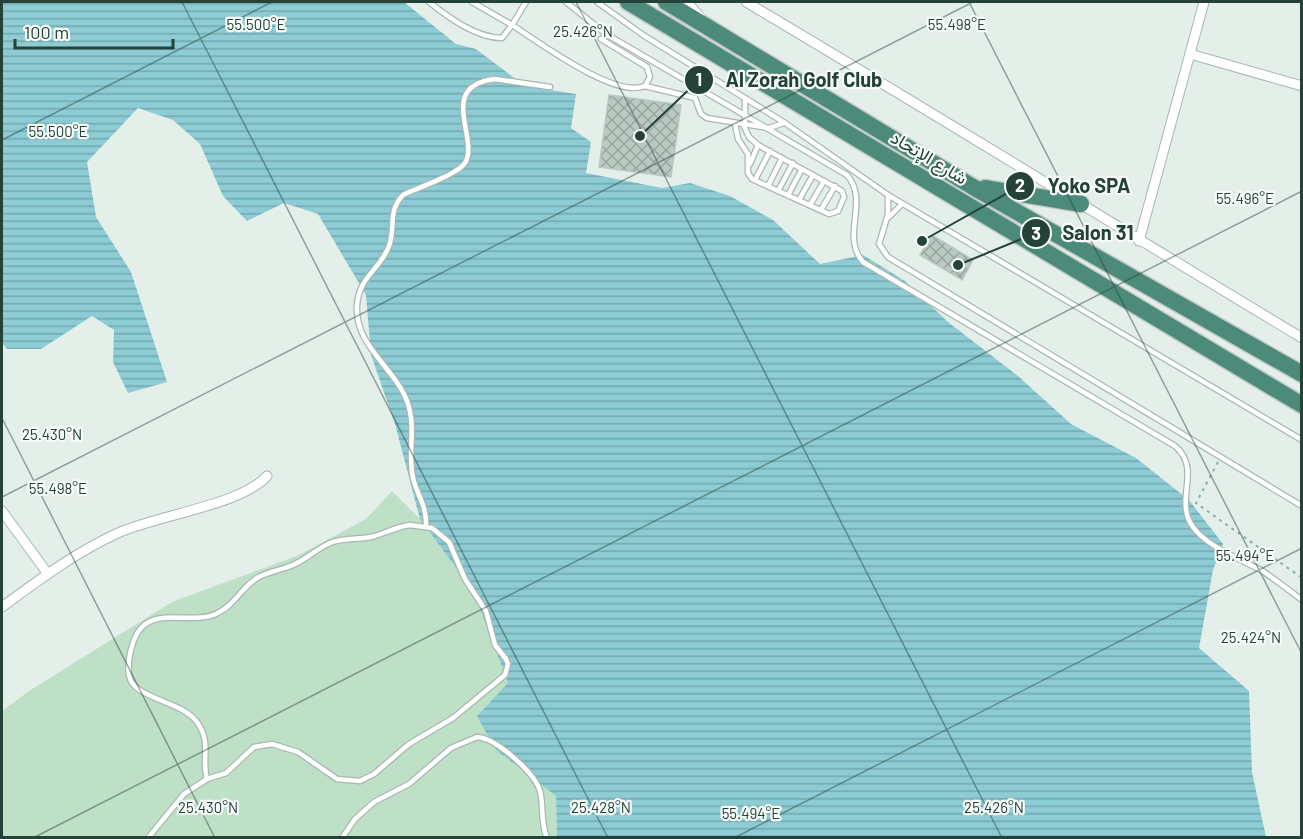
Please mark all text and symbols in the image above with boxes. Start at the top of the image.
scale bar [15,12,172,50]
text: 55.500°E [226,15,286,33]
text: 55.498°E [928,15,986,33]
text: 100 m [24,21,69,43]
text: 25.426°N [553,22,613,40]
callout: Al Zorah Golf Club [684,61,894,99]
text: Al Zorah Golf Club [726,67,882,91]
text: 1 [696,68,702,90]
text: 55.500°E [28,122,88,140]
street label: شارع الإتحاد [886,126,972,190]
callout: Yoko SPA [1005,167,1142,205]
text: Yoko SPA [1048,173,1130,197]
text: 2 [1015,174,1025,196]
text: 55.496°E [1216,189,1274,207]
callout: Salon 31 [1021,214,1146,252]
text: Salon 31 [1062,220,1134,244]
text: 3 [1031,222,1041,244]
text: 25.430°N [22,425,82,443]
text: 55.498°E [29,479,87,497]
text: 55.494°E [1216,546,1274,564]
text: 25.424°N [1221,628,1281,646]
text: 25.430°N [178,798,238,816]
text: 25.428°N [571,798,631,816]
text: 25.426°N [964,798,1024,816]
text: 55.494°E [722,804,780,822]

